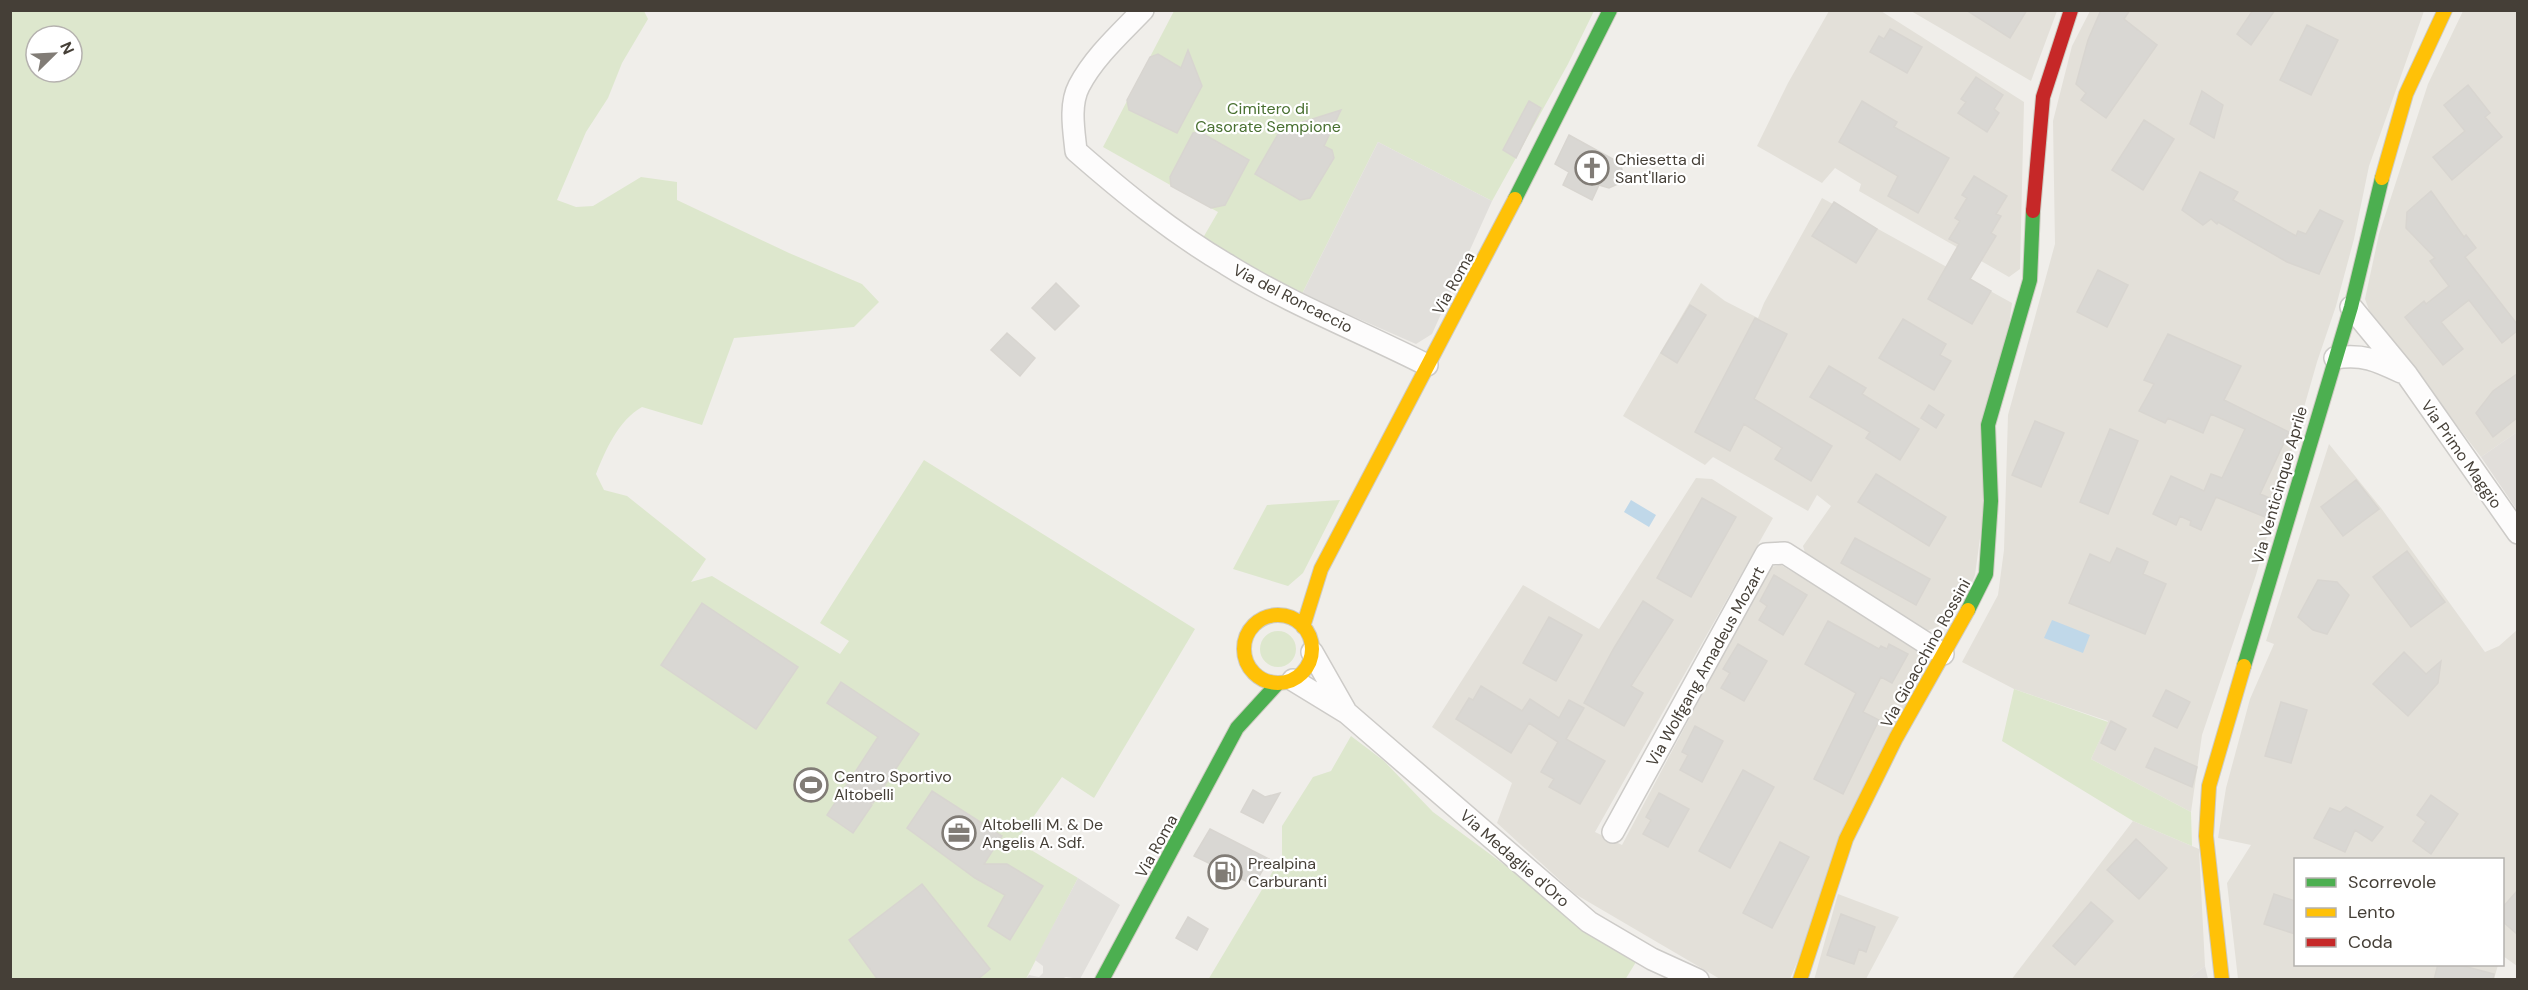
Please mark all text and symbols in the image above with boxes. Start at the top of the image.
north arrow [24,24,84,84]
text: N [55,39,79,58]
park label: Cimitero di Casorate Sempione [1195,98,1341,137]
place label: Chiesetta di Sant'Ilario [1615,149,1705,188]
church icon: Chiesetta di Sant'Ilario [1574,150,1610,186]
street label: Via Roma [1428,248,1479,319]
street label: Via del Roncaccio [1229,259,1356,338]
street label: Via Primo Maggio [2416,396,2507,513]
street label: Via Venticinque Aprile [2247,404,2312,567]
street label: Via Wolfgang Amadeus Mozart [1642,563,1769,770]
street label: Via Gioacchino Rossini [1876,575,1975,732]
place label: Centro Sportivo Altobelli [834,766,952,805]
sports icon: Centro Sportivo Altobelli [793,767,829,803]
street label: Via Medaglie d'Oro [1456,805,1574,912]
street label: Via Roma [1131,811,1182,882]
place label: Altobelli M. & De Angelis A. Sdf. [982,814,1103,853]
office icon: Altobelli M. & De Angelis A. Sdf. [941,815,977,851]
place label: Prealpina Carburanti [1248,853,1327,892]
fuel station icon: Prealpina Carburanti [1207,854,1243,890]
legend [2294,858,2504,966]
text: Scorrevole [2348,870,2436,894]
text: Lento [2348,900,2395,924]
text: Coda [2348,930,2393,954]

